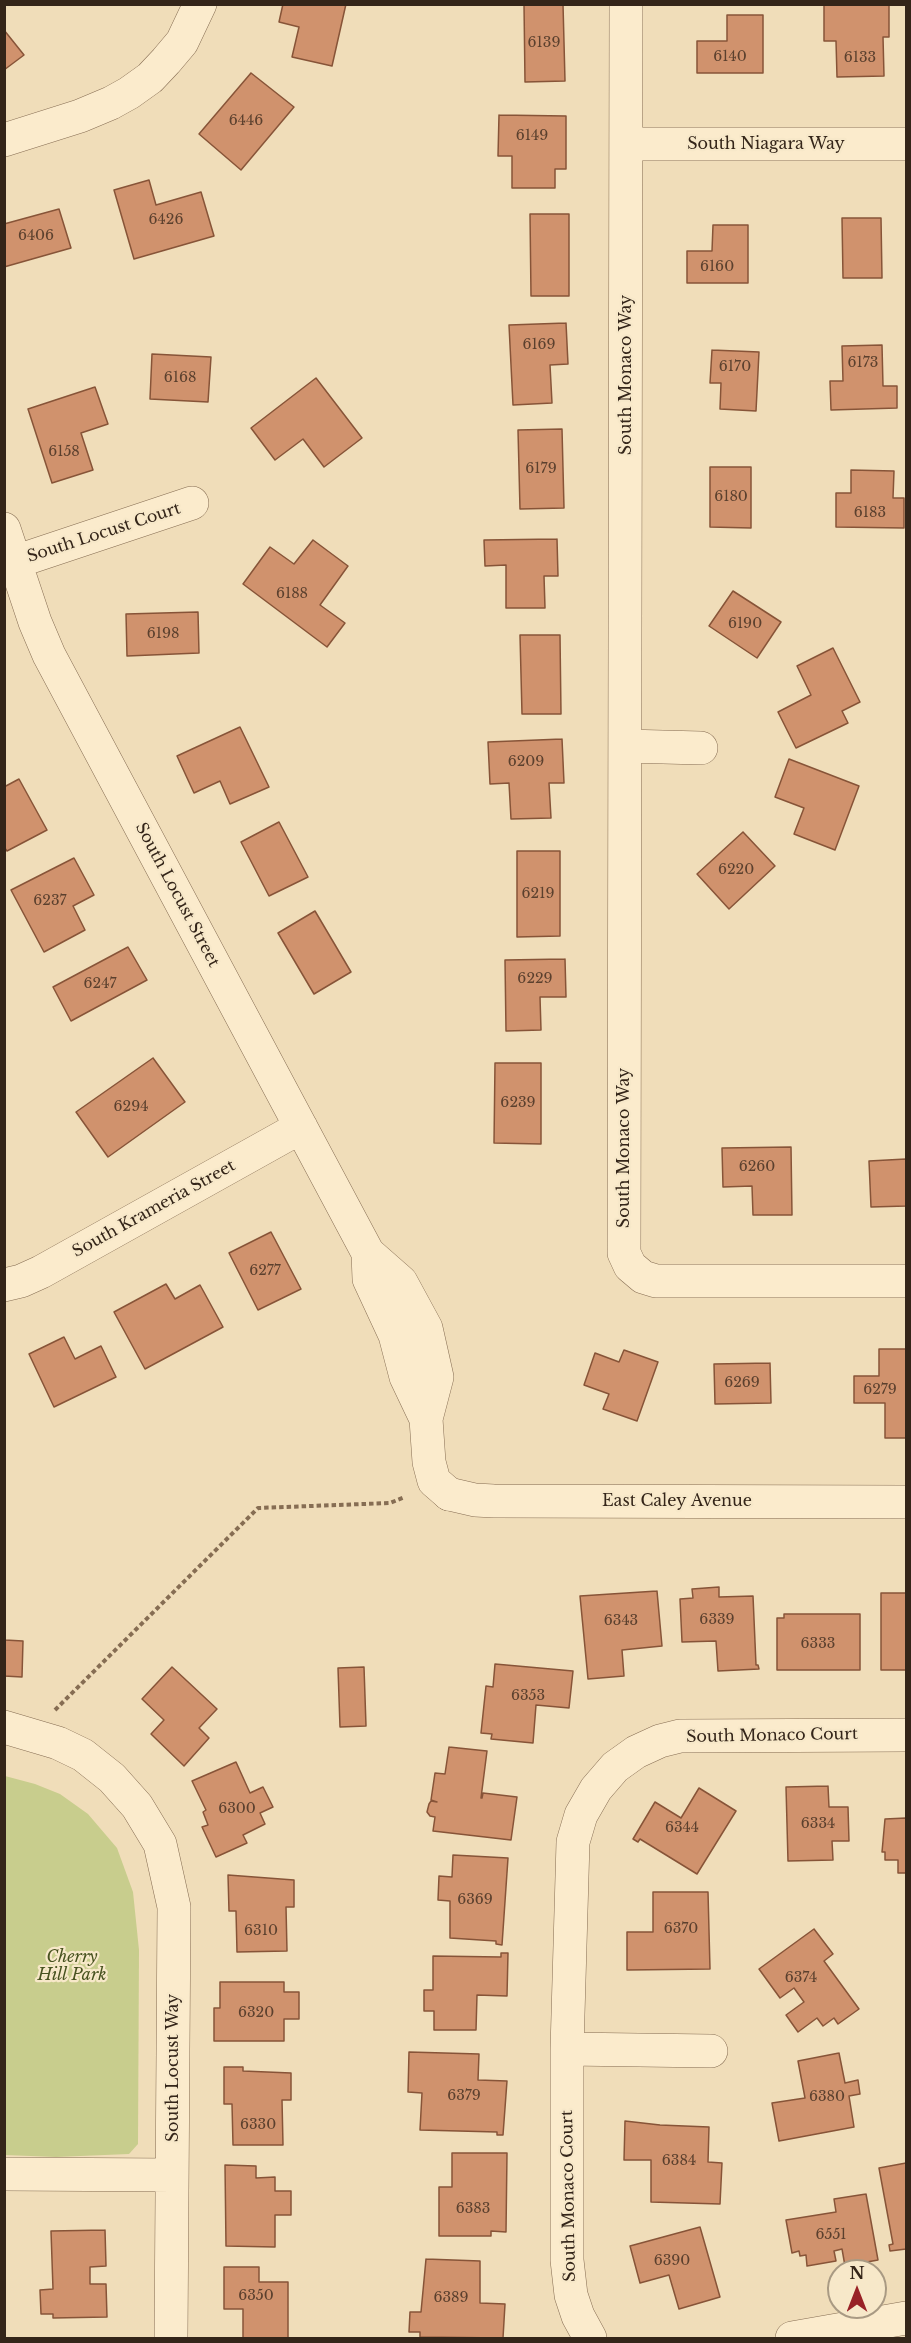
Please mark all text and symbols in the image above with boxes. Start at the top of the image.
house number: 6139 [528,35,560,51]
house number: 6140 [713,49,747,65]
house number: 6133 [844,50,876,66]
house number: 6446 [229,113,263,129]
house number: 6149 [516,128,548,144]
street label: South Niagara Way [687,134,845,154]
house number: 6426 [149,212,183,228]
house number: 6406 [18,228,54,244]
house number: 6160 [700,259,734,275]
street label: South Monaco Way [616,295,636,455]
house number: 6169 [522,337,556,353]
house number: 6173 [848,355,878,371]
house number: 6170 [719,359,751,375]
house number: 6168 [164,370,196,386]
house number: 6158 [48,444,80,460]
house number: 6179 [525,461,557,477]
house number: 6180 [714,489,748,505]
street label: South Locust Court [25,499,183,567]
house number: 6183 [854,505,886,521]
house number: 6188 [276,586,308,602]
house number: 6190 [728,616,762,632]
house number: 6198 [147,626,179,642]
house number: 6209 [508,754,544,770]
street label: South Locust Street [131,820,223,970]
house number: 6220 [718,862,754,878]
house number: 6219 [522,886,554,902]
house number: 6237 [33,893,67,909]
house number: 6229 [517,971,553,987]
house number: 6247 [84,976,116,992]
street label: South Monaco Way [614,1068,634,1228]
house number: 6239 [500,1095,536,1111]
house number: 6294 [114,1099,148,1115]
street label: South Krameria Street [69,1156,239,1262]
house number: 6260 [739,1159,775,1175]
house number: 6277 [249,1263,281,1279]
house number: 6269 [724,1375,760,1391]
house number: 6279 [863,1382,897,1398]
street label: East Caley Avenue [602,1491,752,1511]
house number: 6339 [699,1612,735,1628]
house number: 6343 [604,1613,638,1629]
house number: 6333 [801,1636,835,1652]
house number: 6353 [511,1688,545,1704]
street label: South Monaco Court [686,1725,858,1747]
house number: 6300 [218,1801,256,1817]
house number: 6334 [801,1816,835,1832]
house number: 6344 [665,1820,699,1836]
house number: 6369 [457,1892,493,1908]
house number: 6370 [664,1921,698,1937]
house number: 6310 [244,1923,278,1939]
park label: Cherry Hill Park [38,1947,106,1985]
house number: 6374 [785,1970,817,1986]
street label: South Locust Way [163,1994,183,2142]
house number: 6320 [238,2005,274,2021]
house number: 6379 [447,2088,481,2104]
house number: 6380 [809,2089,845,2105]
street label: South Monaco Court [558,2110,580,2282]
house number: 6330 [240,2117,276,2133]
house number: 6384 [662,2153,696,2169]
house number: 6383 [456,2201,490,2217]
house number: 6551 [815,2227,847,2243]
house number: 6390 [654,2253,690,2269]
north arrow [827,2259,887,2319]
text: N [849,2263,865,2283]
house number: 6350 [238,2288,274,2304]
house number: 6389 [433,2290,469,2306]

